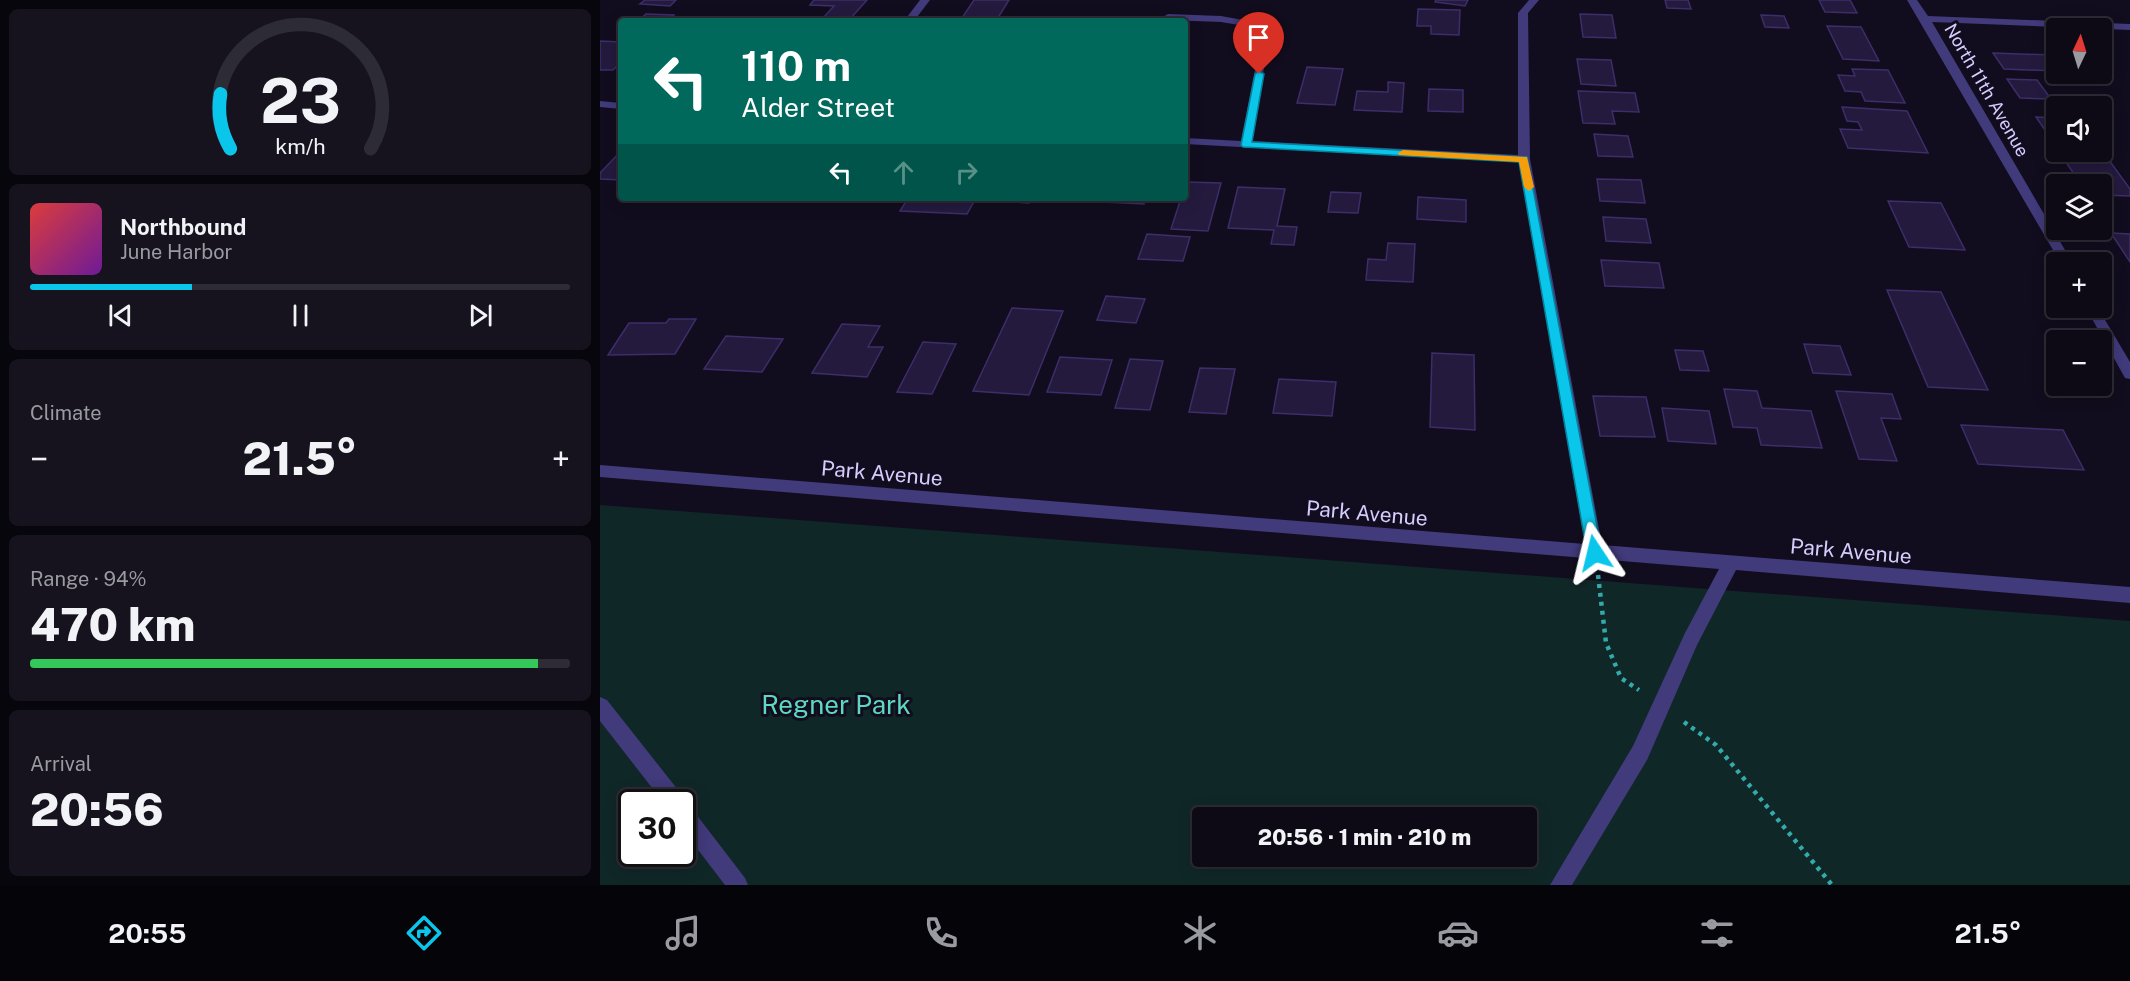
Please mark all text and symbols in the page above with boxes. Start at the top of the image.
pin [1233,12,1284,74]
north arrow [2046,18,2112,84]
map controls [2046,18,2112,396]
street label: North 11th Avenue [1940,20,2034,160]
icon: arrive [1242,21,1275,54]
text: 110 m [741,41,851,90]
icon: left [642,42,720,120]
text: 23 [259,64,341,137]
text: Alder Street [741,91,895,123]
button: sound [2046,96,2112,162]
text: km/h [275,134,325,159]
icon: left [824,156,857,189]
icon: ahead [887,156,920,189]
icon: right [950,156,983,189]
button: layers [2046,174,2112,240]
text: Northbound [120,214,246,240]
text: June Harbor [120,240,232,264]
button: + [2046,252,2112,318]
icon: previous [104,299,137,332]
icon: pause [284,299,317,332]
icon: next [464,299,497,332]
button: − [2046,330,2112,396]
text: Climate [30,401,102,425]
text: 21.5° [243,432,357,485]
text: − [30,440,48,478]
text: + [552,440,570,478]
street label: Park Avenue [820,455,944,491]
street label: Park Avenue [1305,495,1429,531]
position arrow [1563,521,1627,585]
street label: Park Avenue [1789,533,1913,569]
text: Range · 94% [30,567,147,591]
text: 470 km [30,598,195,651]
park label: Regner Park [761,689,911,720]
text: Arrival [30,752,92,776]
text: 20:56 [30,783,164,836]
speed limit sign: 30 [618,789,696,867]
text: 20:56 · 1 min · 210 m [1258,824,1471,850]
icon: directions [403,912,445,954]
icon: music [662,912,704,954]
icon: phone [920,912,962,954]
icon: climate [1179,912,1221,954]
icon: car [1437,912,1479,954]
icon: filters [1696,912,1738,954]
text: 20:55 [108,917,187,949]
text: 21.5° [1955,917,2022,949]

